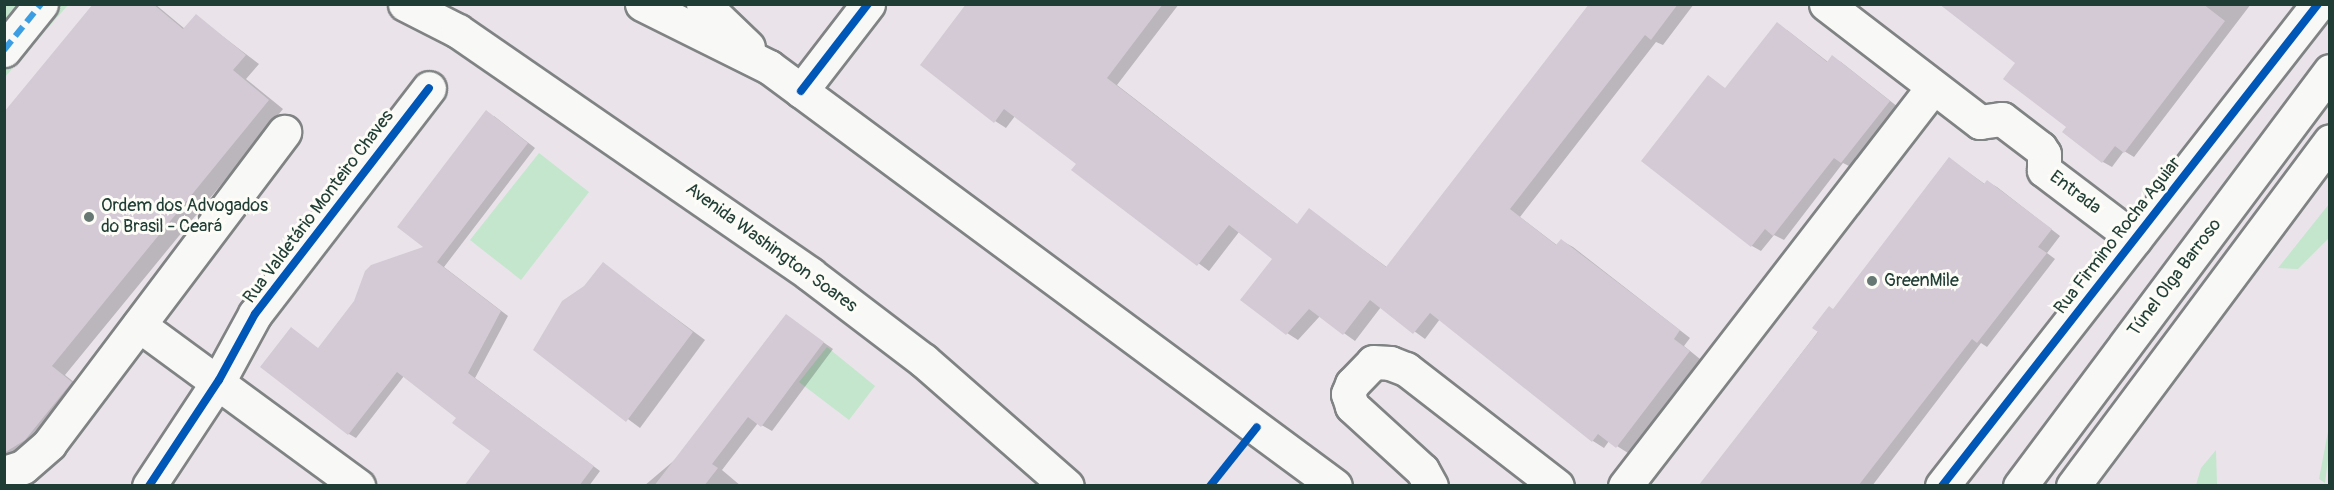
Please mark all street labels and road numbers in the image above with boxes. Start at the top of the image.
street label: Rua Valdetário Monteiro Chaves [239,106,399,308]
street label: Rua Firmino Rocha Aguiar [2050,153,2186,319]
street label: Entrada [2045,167,2105,219]
street label: Avenida Washington Soares [681,179,861,317]
street label: Túnel Olga Barroso [2124,215,2226,341]

